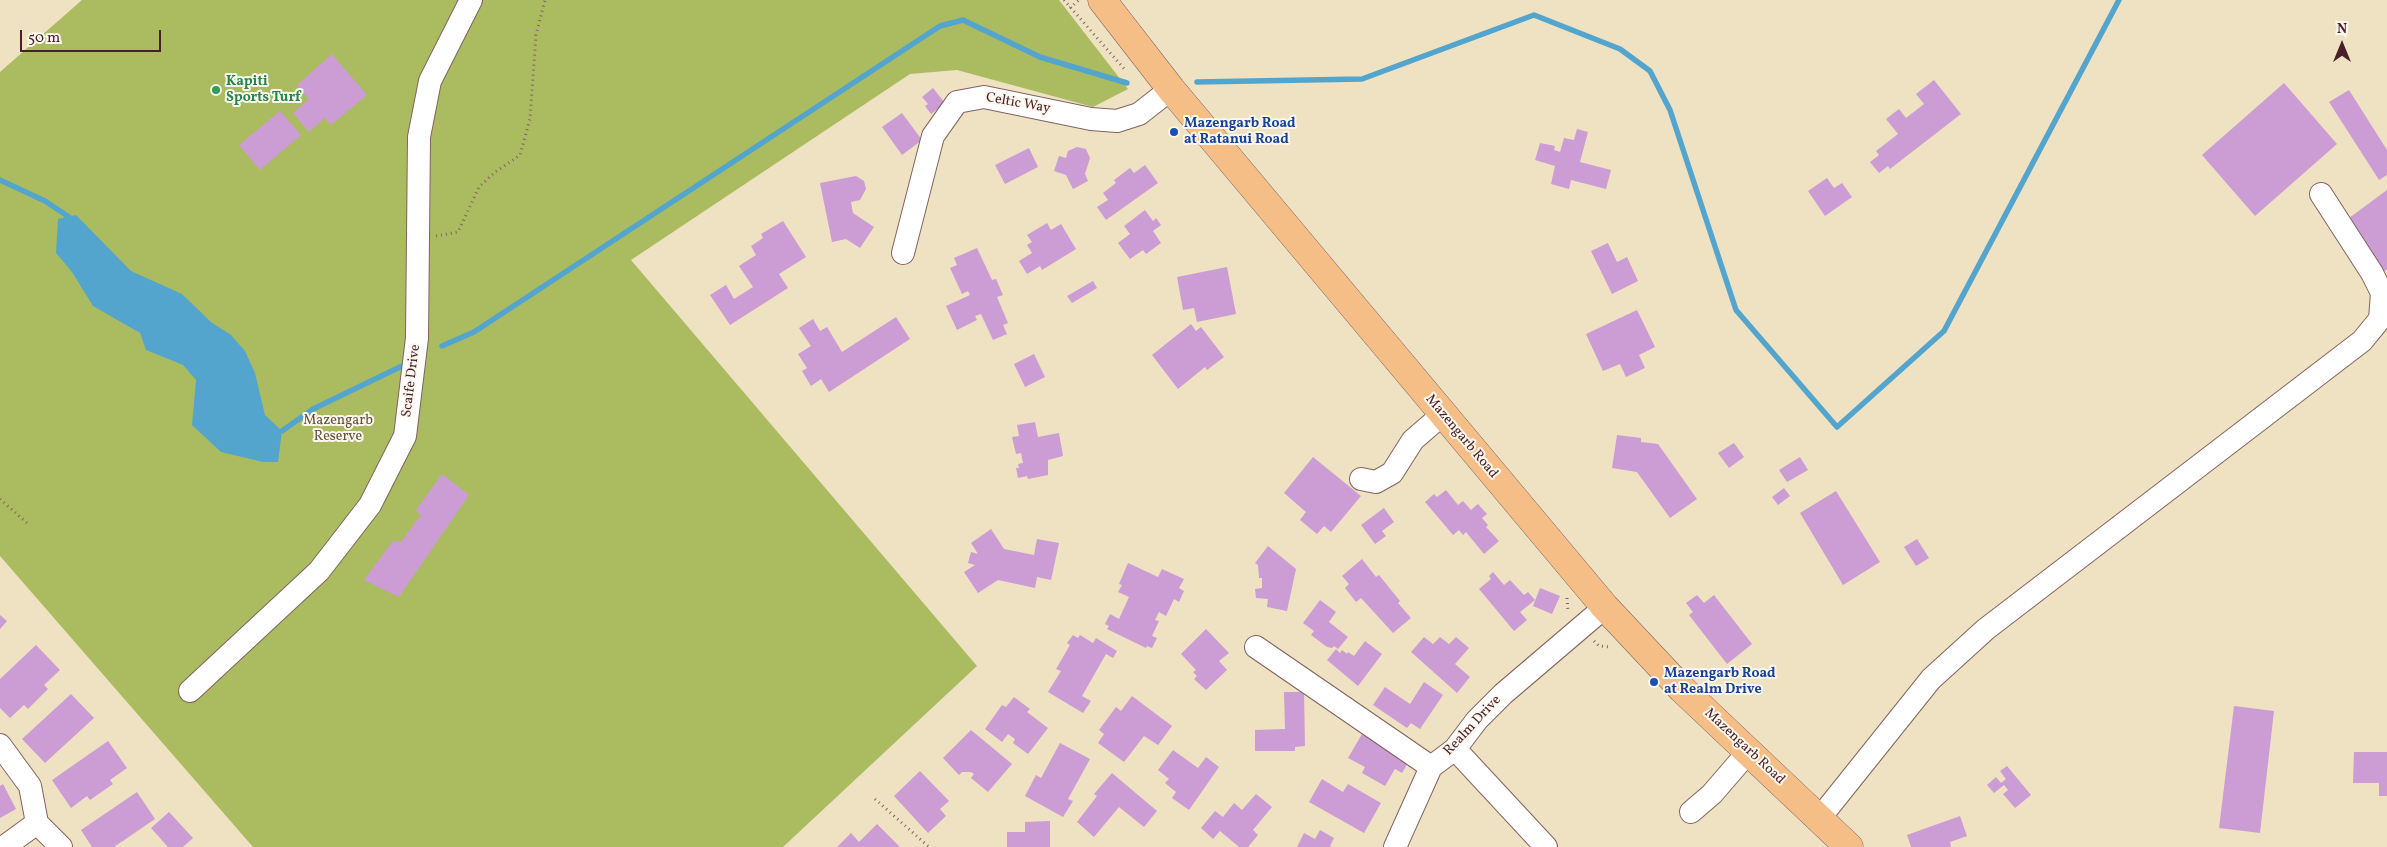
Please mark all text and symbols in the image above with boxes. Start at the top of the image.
scale bar [22,20,164,52]
north arrow [2317,20,2367,70]
text: N [2337,20,2347,39]
text: 50 m [28,28,60,49]
place label: Kapiti Sports Turf [226,74,301,106]
marker: Kapiti Sports Turf [210,84,222,96]
street label: Celtic Way [984,90,1052,118]
place label: Mazengarb Road at Ratanui Road [1184,116,1296,148]
marker: Mazengarb Road at Ratanui Road [1168,126,1180,138]
street label: Scaife Drive [399,343,425,419]
street label: Mazengarb Road [1421,392,1501,482]
park label: Mazengarb Reserve [303,413,373,446]
place label: Mazengarb Road at Realm Drive [1664,666,1776,699]
marker: Mazengarb Road at Realm Drive [1648,676,1660,688]
street label: Realm Drive [1441,692,1505,760]
street label: Mazengarb Road [1700,705,1788,789]

